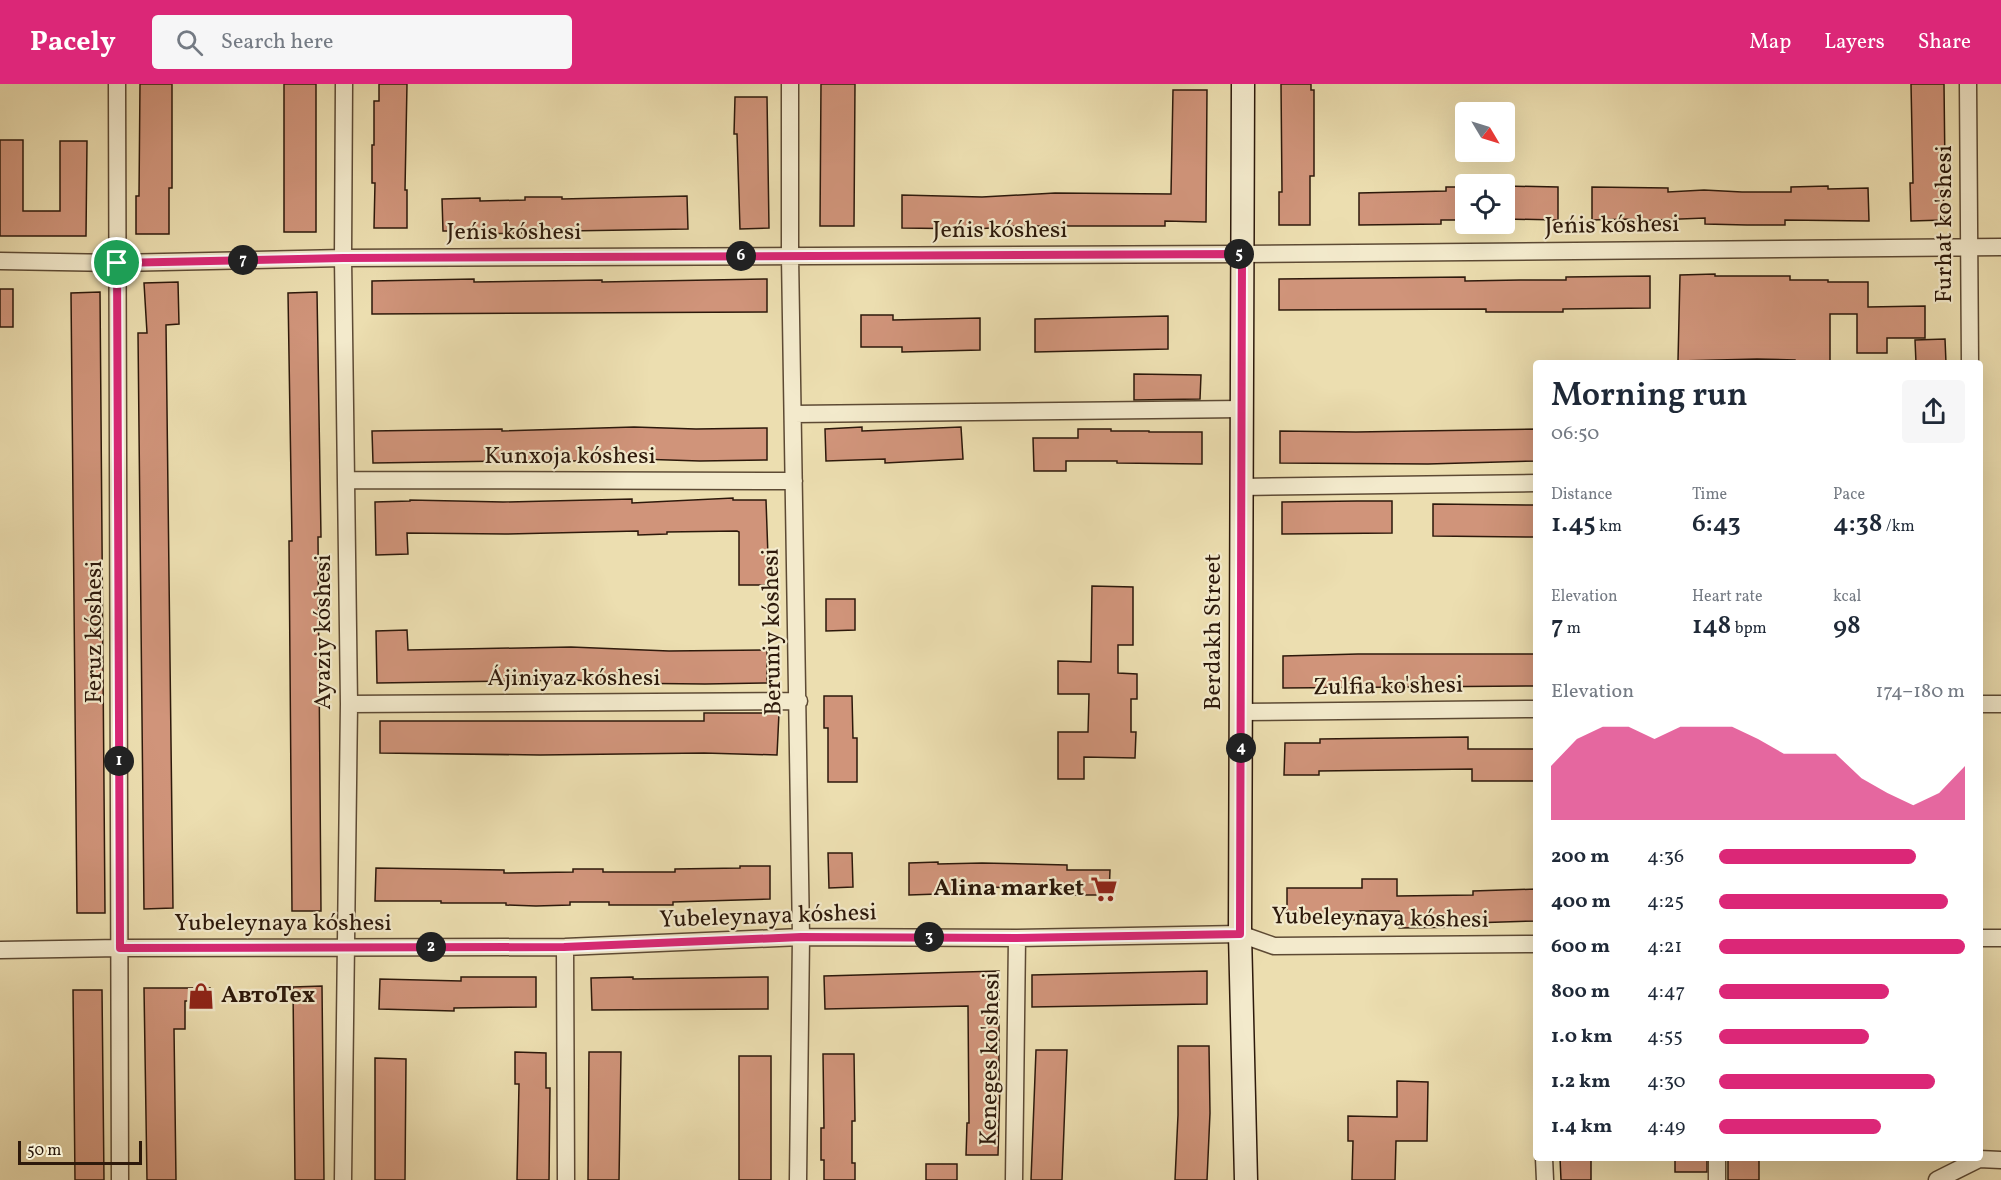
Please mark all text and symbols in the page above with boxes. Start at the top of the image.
search box [152,15,572,69]
text: Pacely [30,23,116,62]
icon: search [173,26,206,59]
text: Search here [221,27,334,58]
text: Map [1749,28,1791,57]
text: Layers [1824,28,1885,57]
text: Share [1918,28,1971,57]
north arrow [1455,102,1515,162]
map controls [1455,102,1515,234]
street label: Furhat ko'shesi [1928,145,1962,303]
button: locate [1455,174,1515,234]
street label: Jeńis kóshesi [1544,208,1680,244]
street label: Jeńis kóshesi [933,214,1067,248]
street label: Jeńis kóshesi [447,216,581,250]
pin [91,237,142,288]
pin: 5 [1224,239,1254,269]
pin: 6 [726,241,756,271]
text: 5 [1235,243,1243,265]
pin: 7 [228,245,258,275]
text: 6 [737,245,745,267]
icon: arrive [100,246,133,279]
text: 7 [239,249,247,271]
text: Morning run [1551,374,1748,420]
button: share [1902,380,1965,443]
text: 06:50 [1551,420,1599,448]
street label: Kunxoja kóshesi [484,440,656,474]
text: Distance [1551,484,1612,506]
text: Time [1692,484,1727,506]
text: Pace [1833,484,1865,506]
text: 1.45 [1551,506,1596,542]
text: 6:43 [1692,506,1741,542]
text: 4:38 [1833,506,1883,542]
text: km [1596,516,1622,538]
text: /km [1883,516,1915,538]
street label: Beruniy kóshesi [755,548,791,716]
street label: Ayaziy kóshesi [307,554,341,710]
street label: Berdakh Street [1197,554,1231,710]
street label: Feruz kóshesi [78,561,112,704]
text: Elevation [1551,586,1618,608]
text: Heart rate [1692,586,1763,608]
text: kcal [1833,586,1861,608]
text: 7 [1551,608,1564,644]
text: 148 [1692,608,1731,644]
text: 98 [1833,608,1861,644]
text: m [1564,618,1581,640]
text: bpm [1731,618,1767,640]
street label: Ájiniyaz kóshesi [488,662,660,696]
street label: Zulfia ko'shesi [1313,669,1463,705]
text: Elevation [1551,678,1634,706]
text: 174–180 m [1875,678,1965,706]
pin: 4 [1226,733,1256,763]
text: 4 [1236,737,1246,759]
pin: 1 [104,746,134,776]
text: 1 [116,750,122,772]
text: 200 m [1551,843,1609,871]
text: 4:36 [1647,843,1684,871]
place label: Alina market [933,872,1084,906]
supermarket icon: Alina market [1089,874,1119,904]
text: 400 m [1551,888,1611,916]
text: 4:25 [1647,888,1684,916]
street label: Yubeleynaya kóshesi [659,896,877,938]
street label: Yubeleynaya kóshesi [1271,900,1489,938]
street label: Yubeleynaya kóshesi [174,907,392,941]
pin: 3 [914,922,944,952]
text: 3 [925,926,933,948]
pin: 2 [416,932,446,962]
text: 600 m [1551,933,1610,961]
text: 4:21 [1647,933,1682,961]
text: 2 [427,936,435,958]
street label: Keneges ko'shesi [972,972,1010,1146]
text: 800 m [1551,978,1610,1006]
text: 4:47 [1647,978,1685,1006]
place label: АвтоТех [221,979,315,1013]
shop icon: АвтоТех [186,981,216,1011]
text: 1.0 km [1551,1023,1613,1051]
text: 4:55 [1647,1023,1683,1051]
text: 1.2 km [1551,1068,1611,1096]
text: 4:30 [1647,1068,1686,1096]
text: 1.4 km [1551,1113,1612,1141]
text: 4:49 [1647,1113,1685,1141]
scale bar [18,1138,142,1166]
text: 50 m [27,1140,61,1162]

